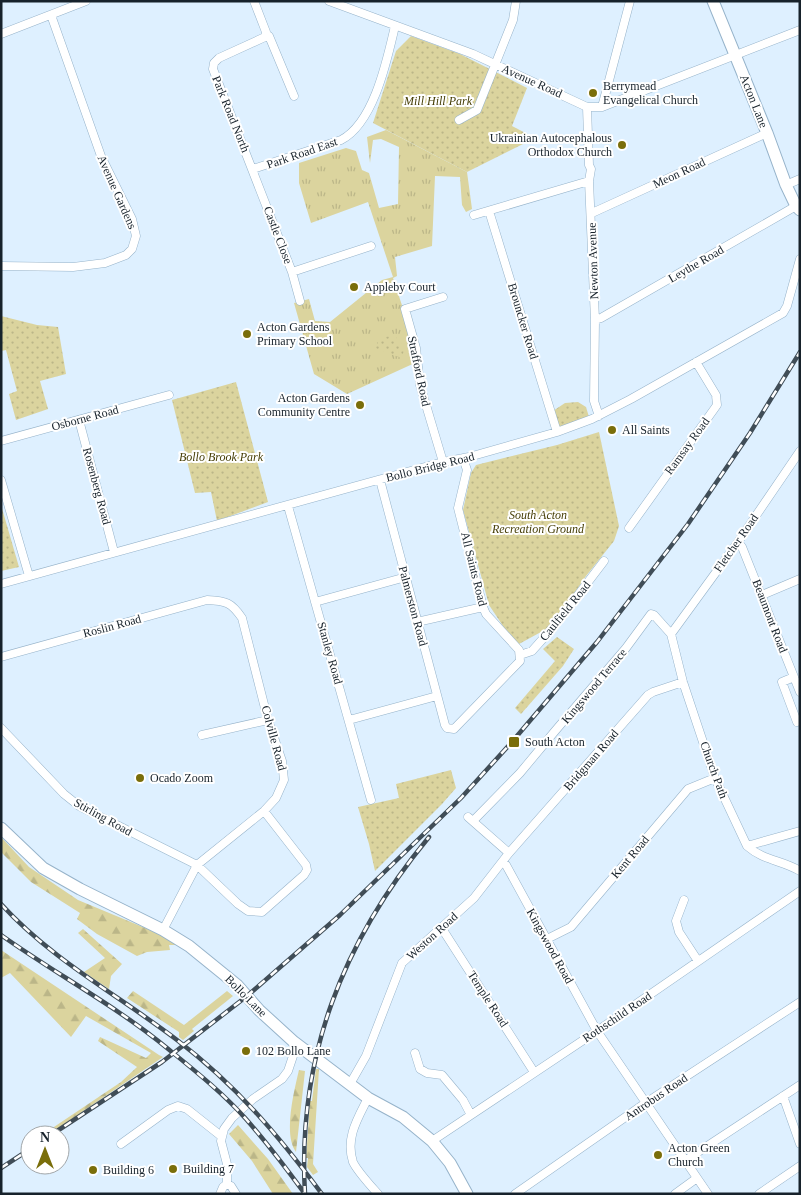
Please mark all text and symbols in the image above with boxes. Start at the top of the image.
street label: Avenue Road [500,61,564,101]
street label: Acton Lane [737,72,771,130]
street label: Park Road North [209,74,253,154]
place label: Berrymead Evangelical Church [603,79,698,107]
marker: Berrymead Evangelical Church [587,87,599,99]
park label: Mill Hill Park [403,94,473,108]
place label: Ukrainian Autocephalous Orthodox Church [490,131,612,159]
street label: Park Road East [265,134,340,172]
marker: Ukrainian Autocephalous Orthodox Church [616,139,628,151]
street label: Avenue Gardens [94,153,140,231]
street label: Meon Road [651,155,707,191]
street label: Castle Close [261,204,295,266]
street label: Newton Avenue [585,222,601,300]
street label: Leythe Road [666,243,726,285]
place label: Appleby Court [364,280,436,294]
marker: Appleby Court [348,281,360,293]
street label: Brouncker Road [505,281,541,361]
place label: Acton Gardens Primary School [257,320,333,348]
marker: Acton Gardens Primary School [241,328,253,340]
street label: Strafford Road [405,335,433,407]
place label: Acton Gardens Community Centre [258,391,350,419]
marker: Acton Gardens Community Centre [354,399,366,411]
street label: Osborne Road [50,402,120,434]
street label: Ramsay Road [662,415,712,477]
place label: All Saints [622,423,670,437]
marker: All Saints [606,424,618,436]
street label: Rosenberg Road [80,446,114,526]
street label: Bollo Bridge Road [384,449,476,485]
park label: Bollo Brook Park [179,450,264,464]
park label: South Acton Recreation Ground [491,508,585,536]
street label: Fletcher Road [711,511,761,575]
street label: All Saints Road [458,530,490,608]
street label: Palmerston Road [396,564,430,648]
street label: Beaumont Road [750,577,790,655]
street label: Caulfield Road [537,578,593,644]
street label: Roslin Road [81,612,143,640]
street label: Stanley Road [314,620,346,686]
street label: Kingswood Terrace [558,646,630,726]
street label: Colville Road [259,704,289,772]
street label: Bridgman Road [561,727,621,793]
marker: South Acton [507,735,521,749]
place label: South Acton [525,735,585,749]
street label: Church Path [697,740,731,800]
place label: Ocado Zoom [150,771,214,785]
marker: Ocado Zoom [134,772,146,784]
street label: Stirling Road [71,795,135,839]
street label: Kent Road [608,833,652,881]
street label: Kingswood Road [524,906,576,986]
street label: Weston Road [404,909,460,963]
street label: Temple Road [465,968,511,1030]
street label: Bollo Lane [222,972,270,1020]
street label: Rothschild Road [580,989,654,1045]
place label: 102 Bollo Lane [256,1044,331,1058]
marker: 102 Bollo Lane [240,1045,252,1057]
street label: Antrobus Road [622,1071,690,1123]
north arrow [20,1125,70,1175]
text: N [40,1130,50,1145]
place label: Acton Green Church [668,1141,730,1169]
marker: Acton Green Church [652,1149,664,1161]
place label: Building 7 [183,1162,234,1176]
place label: Building 6 [103,1163,154,1177]
marker: Building 7 [167,1163,179,1175]
marker: Building 6 [87,1164,99,1176]

